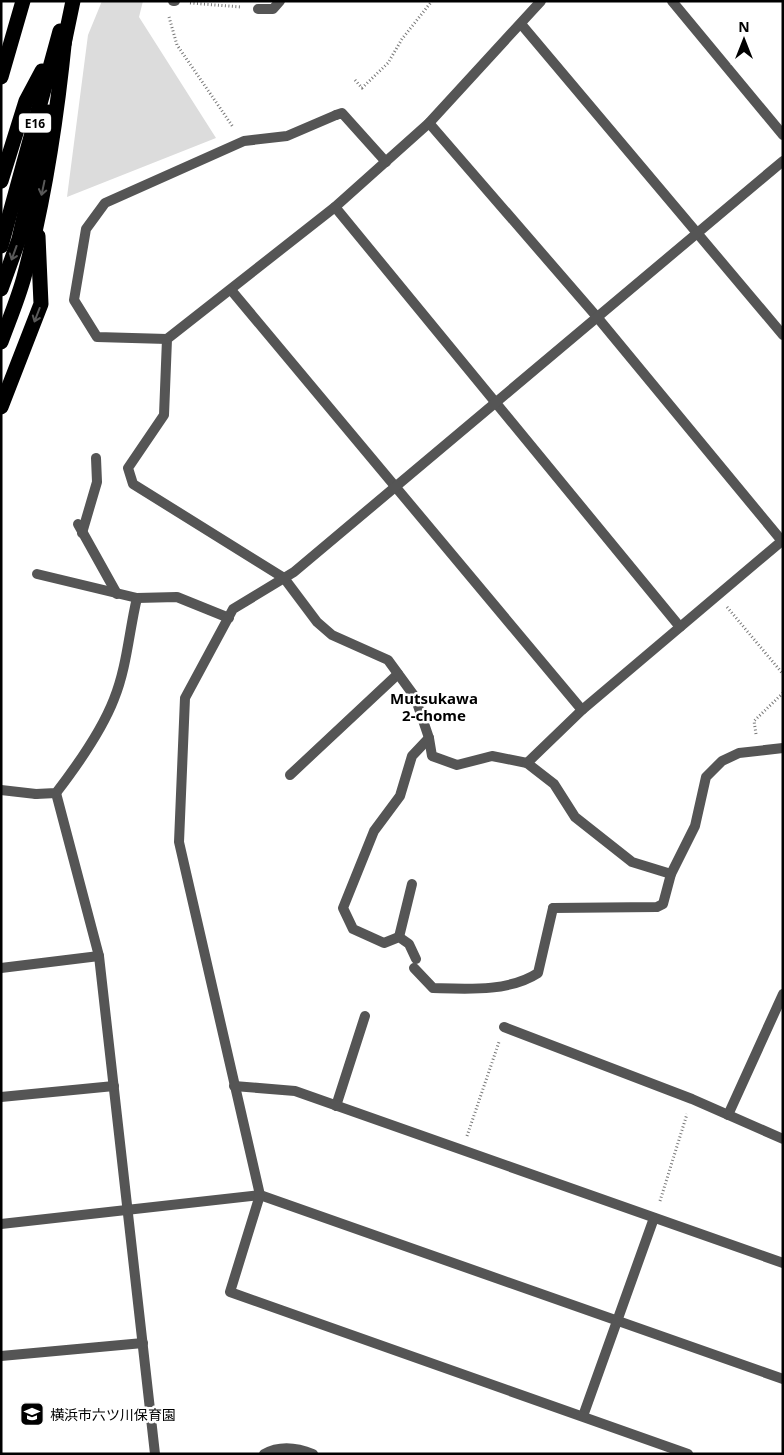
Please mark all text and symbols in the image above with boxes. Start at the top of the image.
north arrow [719,15,769,65]
text: N [738,17,750,36]
road number: E16 [19,114,51,132]
one-way arrow [37,179,47,195]
one-way arrow [9,245,18,260]
one-way arrow [31,307,41,322]
district label: Mutsukawa 2-chome [390,688,478,725]
school or university icon: 横浜市六ツ川保育園 [19,1401,45,1427]
place label: 横浜市六ツ川保育園 [50,1405,176,1424]

